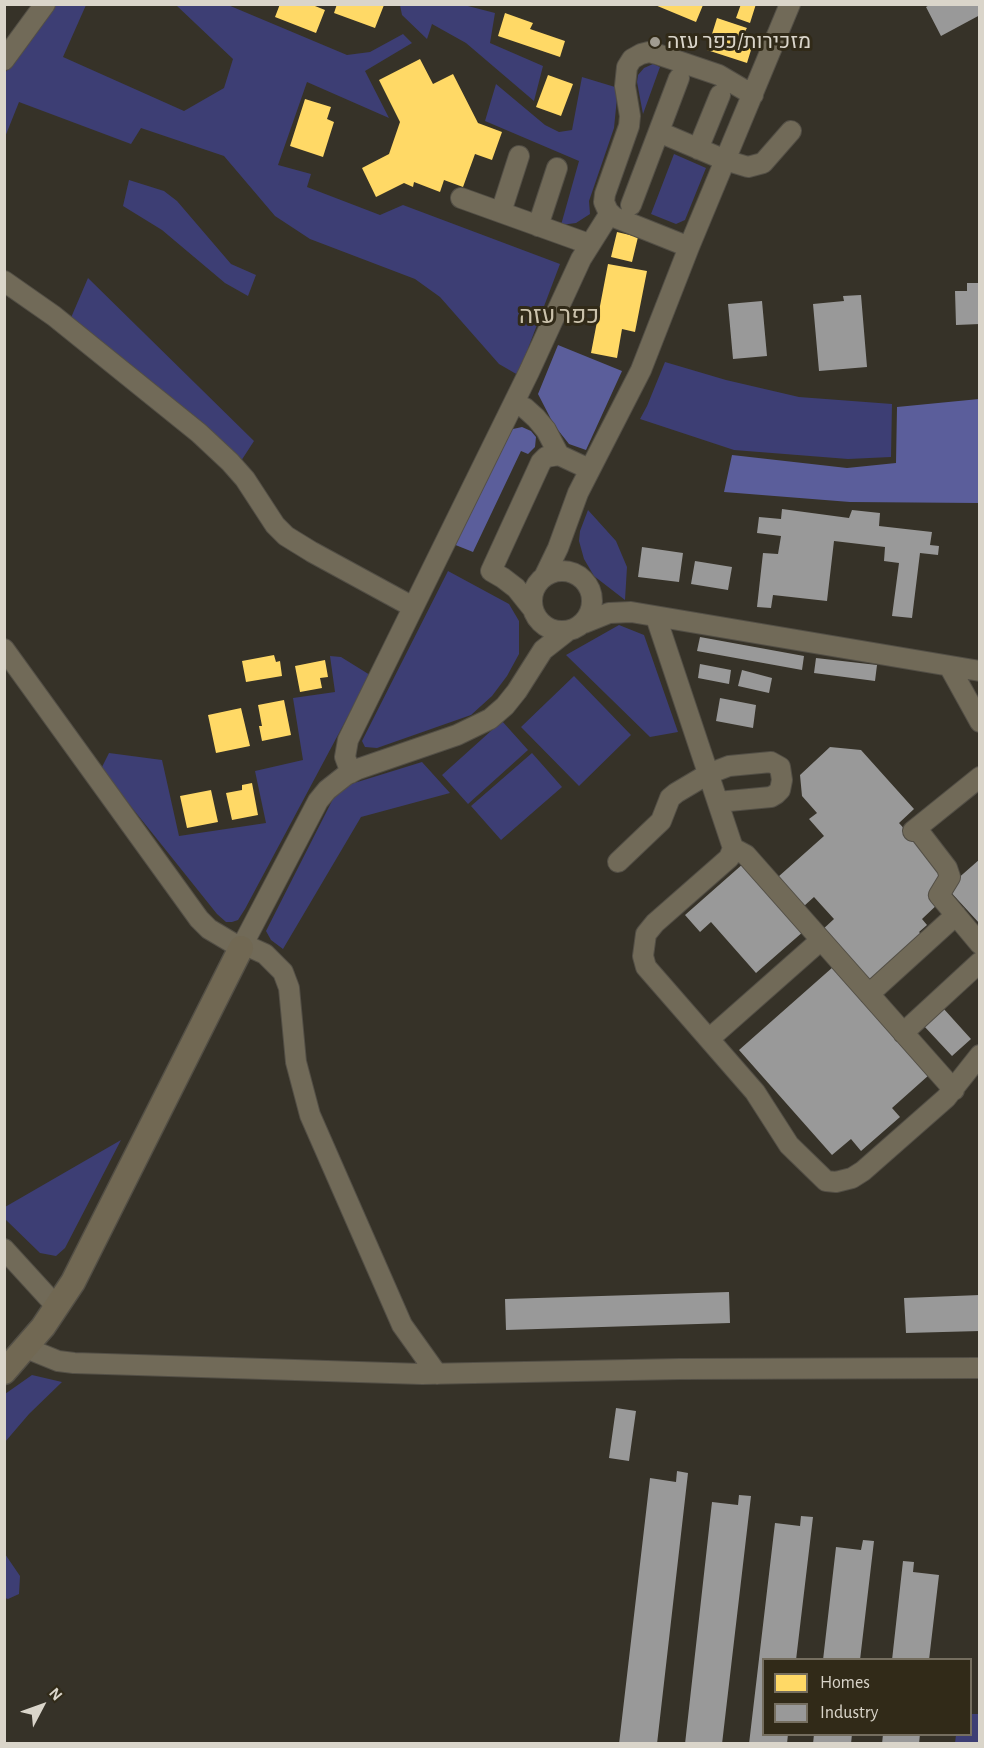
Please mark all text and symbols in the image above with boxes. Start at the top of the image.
place label: מזכירות/כפר עזה [667,29,811,55]
marker: מזכירות/כפר עזה [648,35,662,49]
district label: כפר עזה [519,302,599,330]
legend [762,1658,972,1736]
text: Homes [820,1674,870,1692]
north arrow [12,1676,72,1736]
text: N [46,1685,65,1704]
text: Industry [820,1704,879,1722]

